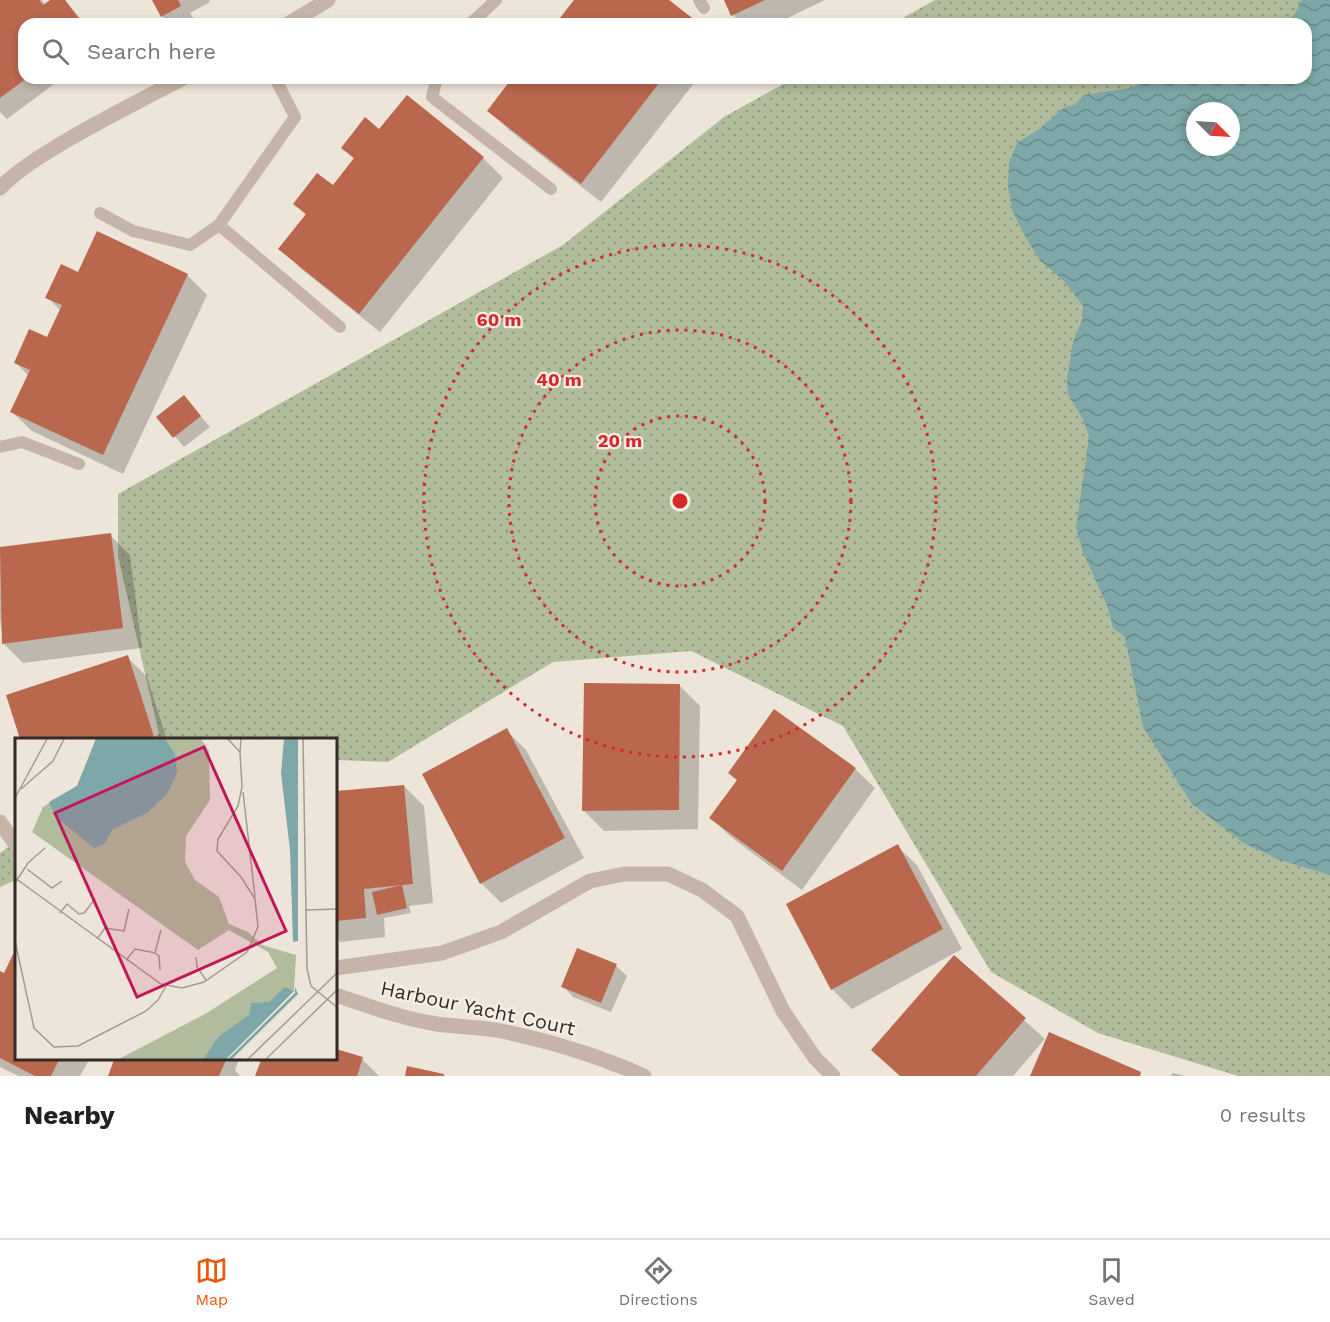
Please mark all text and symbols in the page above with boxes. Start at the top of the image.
search box [18,18,1312,84]
icon: search [39,35,72,68]
text: Search here [87,39,216,64]
north arrow [1186,102,1240,156]
text: 60 m [477,309,521,330]
text: 40 m [536,369,582,390]
text: 20 m [598,430,642,451]
centre of rings [670,491,690,511]
inset map [15,738,338,1061]
street label: Harbour Yacht Court [379,976,578,1040]
text: Nearby [24,1100,115,1130]
text: 0 results [1220,1103,1306,1127]
tab: Map [195,1254,228,1309]
tab: Directions [619,1254,698,1309]
tab: Saved [1088,1254,1135,1309]

